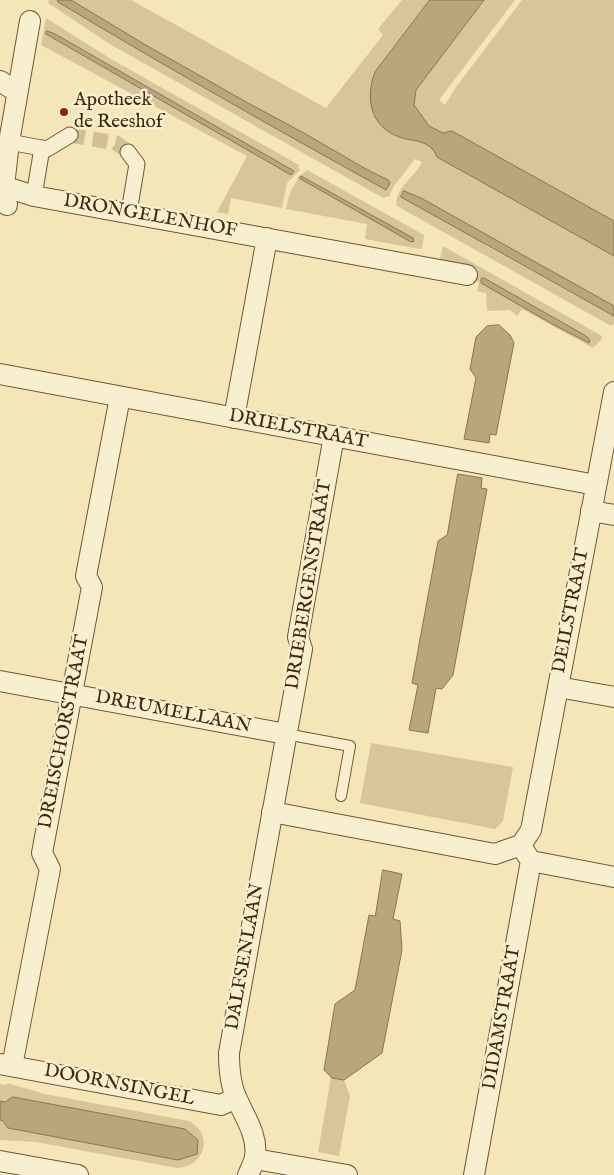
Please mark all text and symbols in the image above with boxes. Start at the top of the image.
place label: Apotheek de Reeshof [74,90,163,134]
marker: Apotheek de Reeshof [58,106,70,118]
street label: DRONGELENHOF [61,191,239,243]
street label: DRIELSTRAAT [227,405,369,455]
street label: DRIEBERGENSTRAAT [282,479,338,691]
street label: DEILSTRAAT [549,547,595,675]
street label: DREISCHORSTRAAT [35,633,95,831]
street label: DREUMELLAAN [93,687,253,739]
street label: DALFSENLAAN [222,882,270,1032]
street label: DIDAMSTRAAT [479,944,527,1092]
street label: DOORNSINGEL [42,1060,196,1112]

